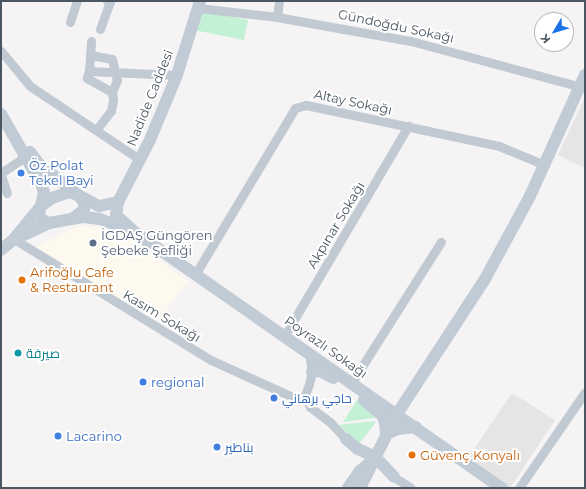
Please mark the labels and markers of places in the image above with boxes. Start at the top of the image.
place label: Öz Polat Tekel Bayi [29,158,94,189]
marker: Öz Polat Tekel Bayi [16,168,26,178]
place label: İGDAŞ Güngören Şebeke Şefliği [101,228,213,259]
marker: İGDAŞ Güngören Şebeke Şefliği [88,238,98,248]
place label: Arifoğlu Cafe & Restaurant [30,265,114,296]
marker: Arifoğlu Cafe & Restaurant [17,275,27,285]
place label: صيرفة [26,345,60,361]
marker: صيرفة [13,348,23,358]
place label: regional [151,374,204,390]
marker: regional [138,377,148,387]
place label: حاجي برهاني [282,390,352,406]
marker: حاجي برهاني [269,393,279,403]
place label: Lacarino [66,428,122,444]
marker: Lacarino [53,431,63,441]
place label: بناطير [225,439,254,455]
marker: بناطير [212,442,222,452]
place label: Güvenç Konyalı [420,447,520,463]
marker: Güvenç Konyalı [407,450,417,460]

